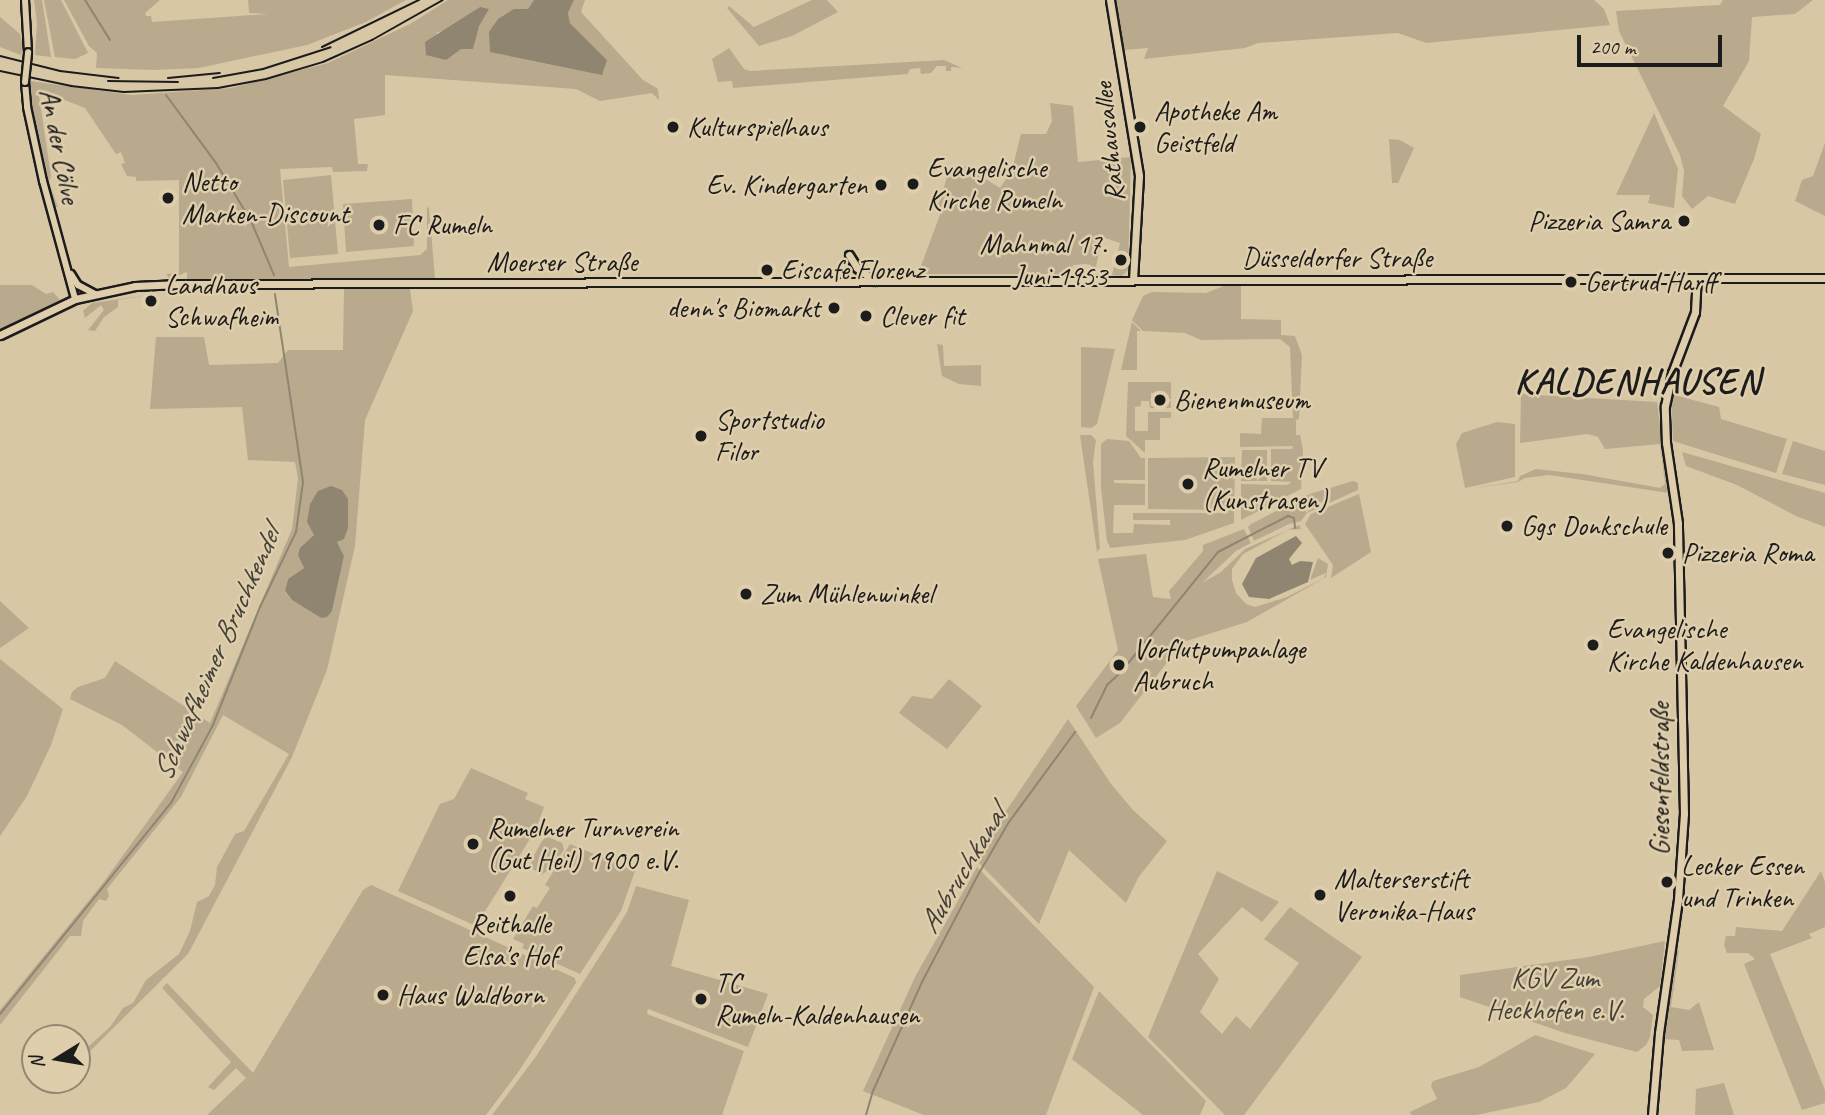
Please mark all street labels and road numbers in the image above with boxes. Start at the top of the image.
street label: Rathausallee [1086,81,1132,203]
street label: An der Cölve [32,86,88,206]
street label: Düsseldorfer Straße [1242,241,1432,275]
street label: Moerser Straße [487,245,637,279]
street label: Giesenfeldstraße [1643,702,1677,856]

